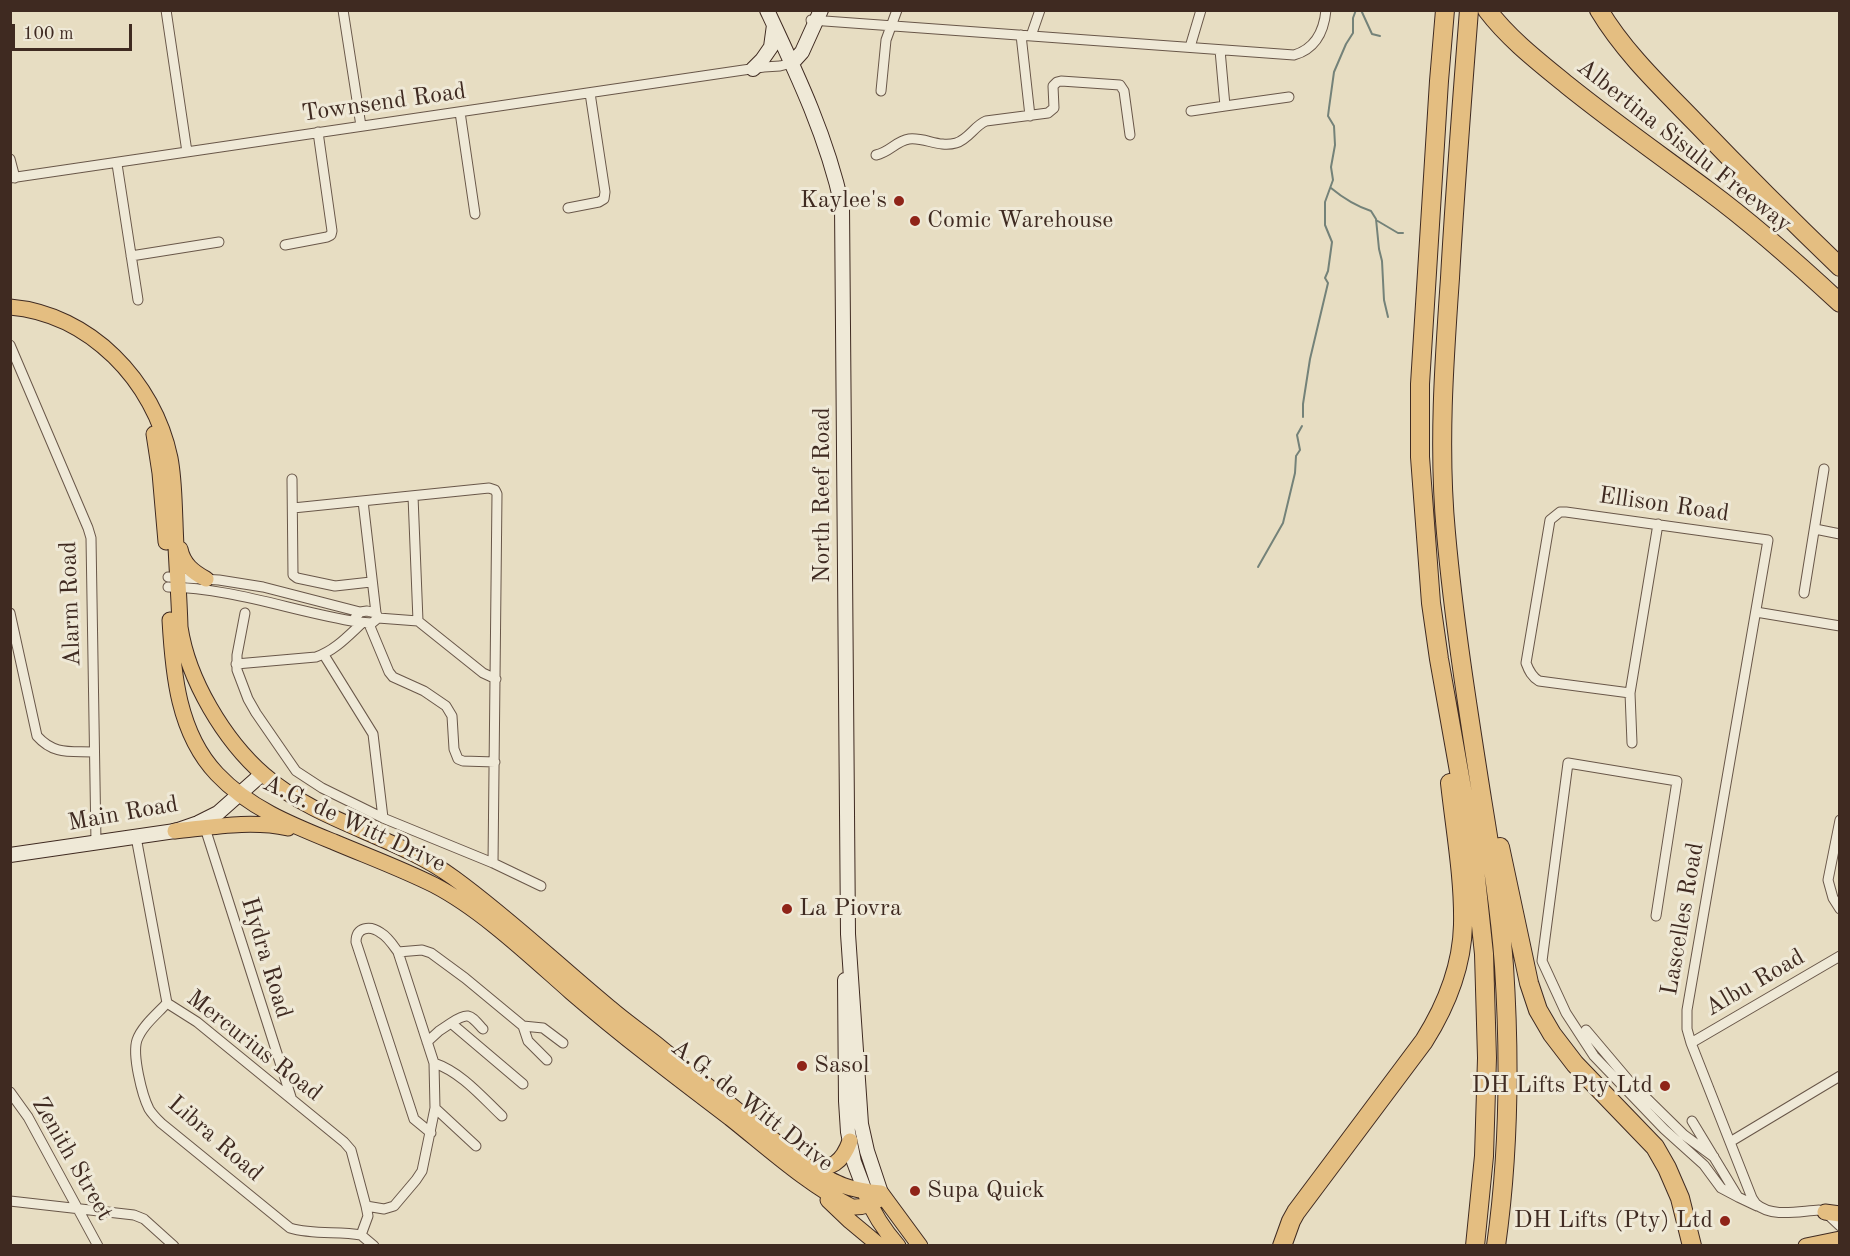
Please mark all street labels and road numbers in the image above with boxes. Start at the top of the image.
street label: Albertina Sisulu Freeway [1571,53,1797,239]
street label: Townsend Road [300,77,468,129]
street label: North Reef Road [809,407,837,583]
street label: Ellison Road [1597,482,1731,528]
street label: Alarm Road [54,541,88,667]
street label: A.G. de Witt Drive [258,769,450,879]
street label: Main Road [66,790,180,838]
street label: Lascelles Road [1655,840,1711,998]
street label: Hydra Road [234,894,298,1022]
street label: Albu Road [1700,943,1810,1023]
street label: Mercurius Road [181,984,327,1108]
street label: A.G. de Witt Drive [665,1034,839,1178]
street label: Libra Road [162,1090,268,1188]
street label: Zenith Street [25,1092,119,1226]

